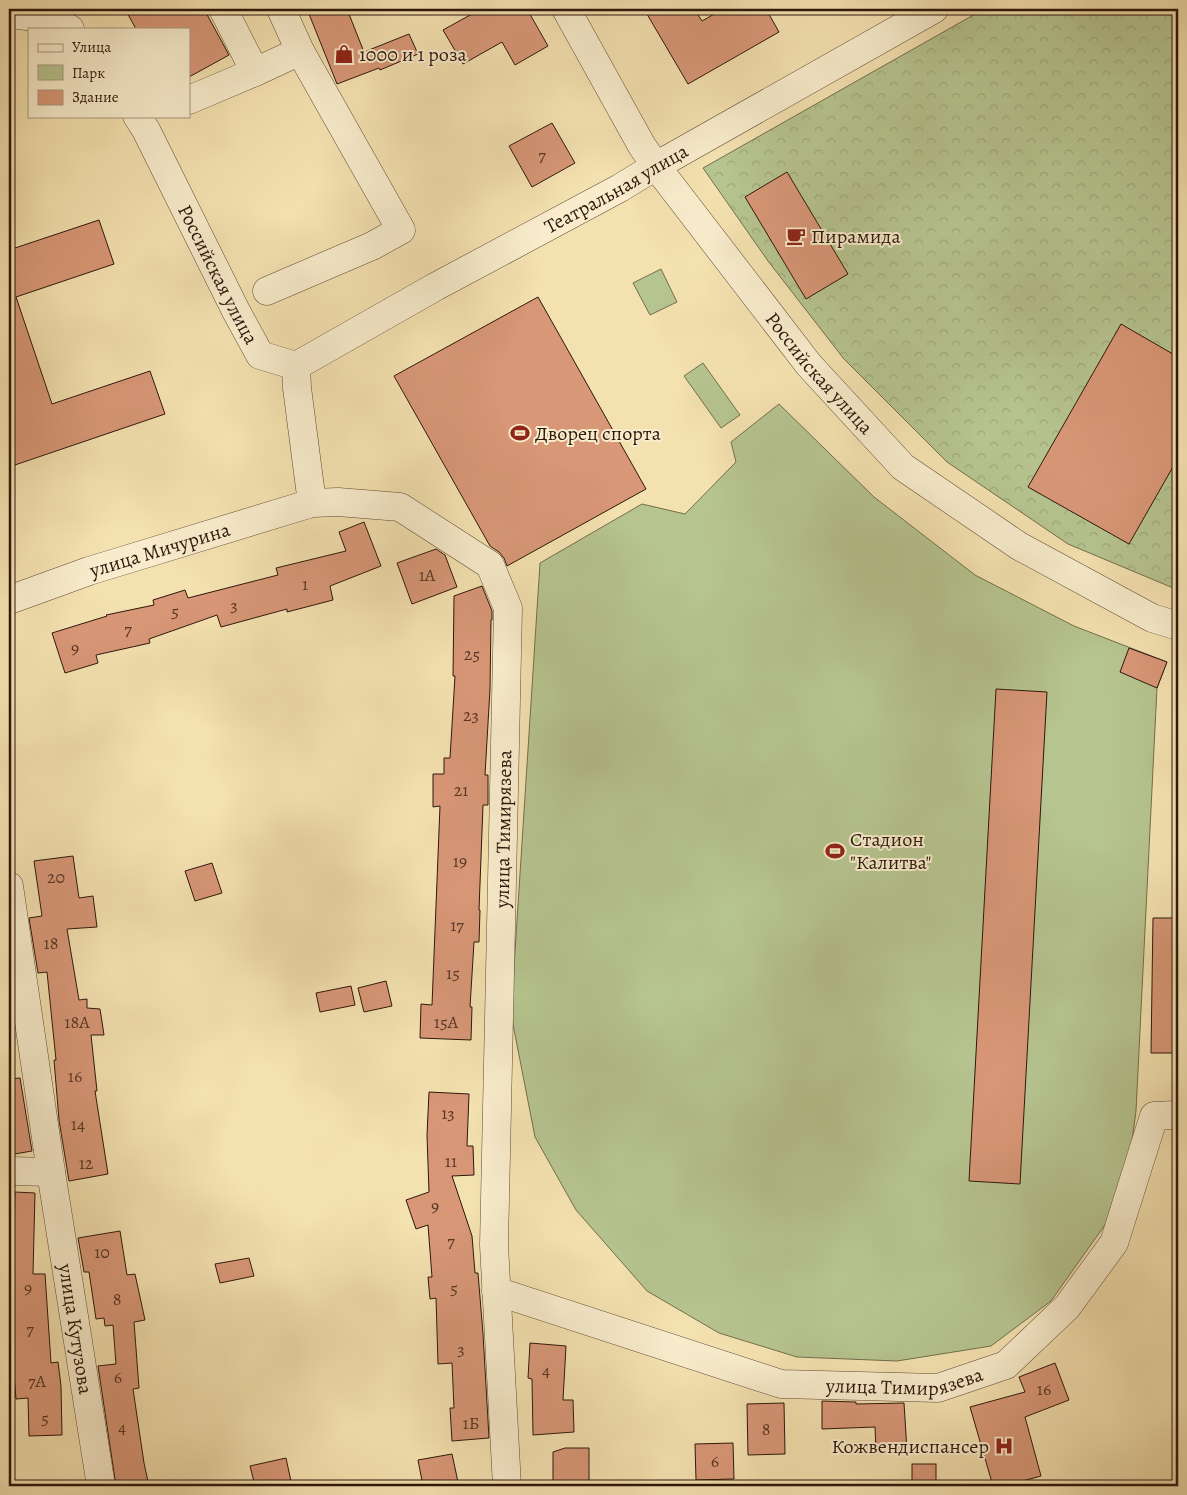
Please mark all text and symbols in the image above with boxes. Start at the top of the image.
legend [28,28,190,118]
text: Улица [72,37,111,57]
place label: 1000 и 1 роза [359,41,467,68]
shop icon: 1000 и 1 роза [333,43,355,65]
text: Парк [72,63,105,83]
text: Здание [72,87,119,107]
street label: Театральная улица [540,137,694,240]
house number: 7 [538,143,546,167]
street label: Российская улица [171,200,265,350]
place label: Пирамида [811,223,901,250]
cafe icon: Пирамида [785,225,807,247]
street label: Российская улица [759,306,880,441]
place label: Дворец спорта [535,420,662,447]
sports icon: Дворец спорта [509,422,531,444]
street label: улица Мичурина [85,516,234,584]
house number: 1А [419,563,436,587]
house number: 1 [302,572,308,596]
house number: 3 [230,593,238,617]
house number: 5 [171,599,179,623]
house number: 7 [124,617,132,641]
house number: 9 [71,636,79,660]
house number: 25 [464,642,480,666]
house number: 23 [463,703,479,727]
street label: улица Тимирязева [489,749,518,909]
house number: 21 [454,778,468,802]
place label: Стадион "Калитва" [850,826,931,876]
sports icon: Стадион "Калитва" [824,840,846,862]
house number: 19 [453,849,467,873]
house number: 20 [47,865,65,889]
house number: 17 [450,913,464,937]
house number: 18 [44,931,58,955]
house number: 15 [446,961,460,985]
house number: 18А [64,1010,90,1034]
house number: 15А [434,1010,459,1034]
house number: 16 [68,1064,82,1088]
house number: 13 [441,1101,455,1125]
house number: 14 [71,1112,85,1136]
house number: 11 [445,1149,457,1173]
house number: 12 [79,1151,94,1175]
house number: 9 [431,1194,439,1218]
house number: 7 [447,1229,455,1253]
house number: 10 [94,1240,110,1264]
street label: улица Кутузова [52,1261,99,1397]
house number: 9 [24,1276,32,1300]
house number: 5 [450,1276,458,1300]
house number: 8 [113,1287,121,1311]
house number: 7 [26,1317,34,1341]
house number: 3 [457,1337,465,1361]
house number: 4 [542,1358,550,1382]
street label: улица Тимирязева [825,1361,987,1402]
house number: 6 [114,1365,122,1389]
house number: 7А [28,1369,47,1393]
house number: 16 [1037,1377,1051,1401]
house number: 5 [41,1406,49,1430]
house number: 1Б [463,1411,479,1435]
house number: 4 [118,1415,126,1439]
house number: 8 [762,1417,770,1441]
place label: Кожвендиспансер [831,1433,989,1460]
hospital icon: Кожвендиспансер [993,1435,1015,1457]
house number: 6 [711,1449,719,1473]

